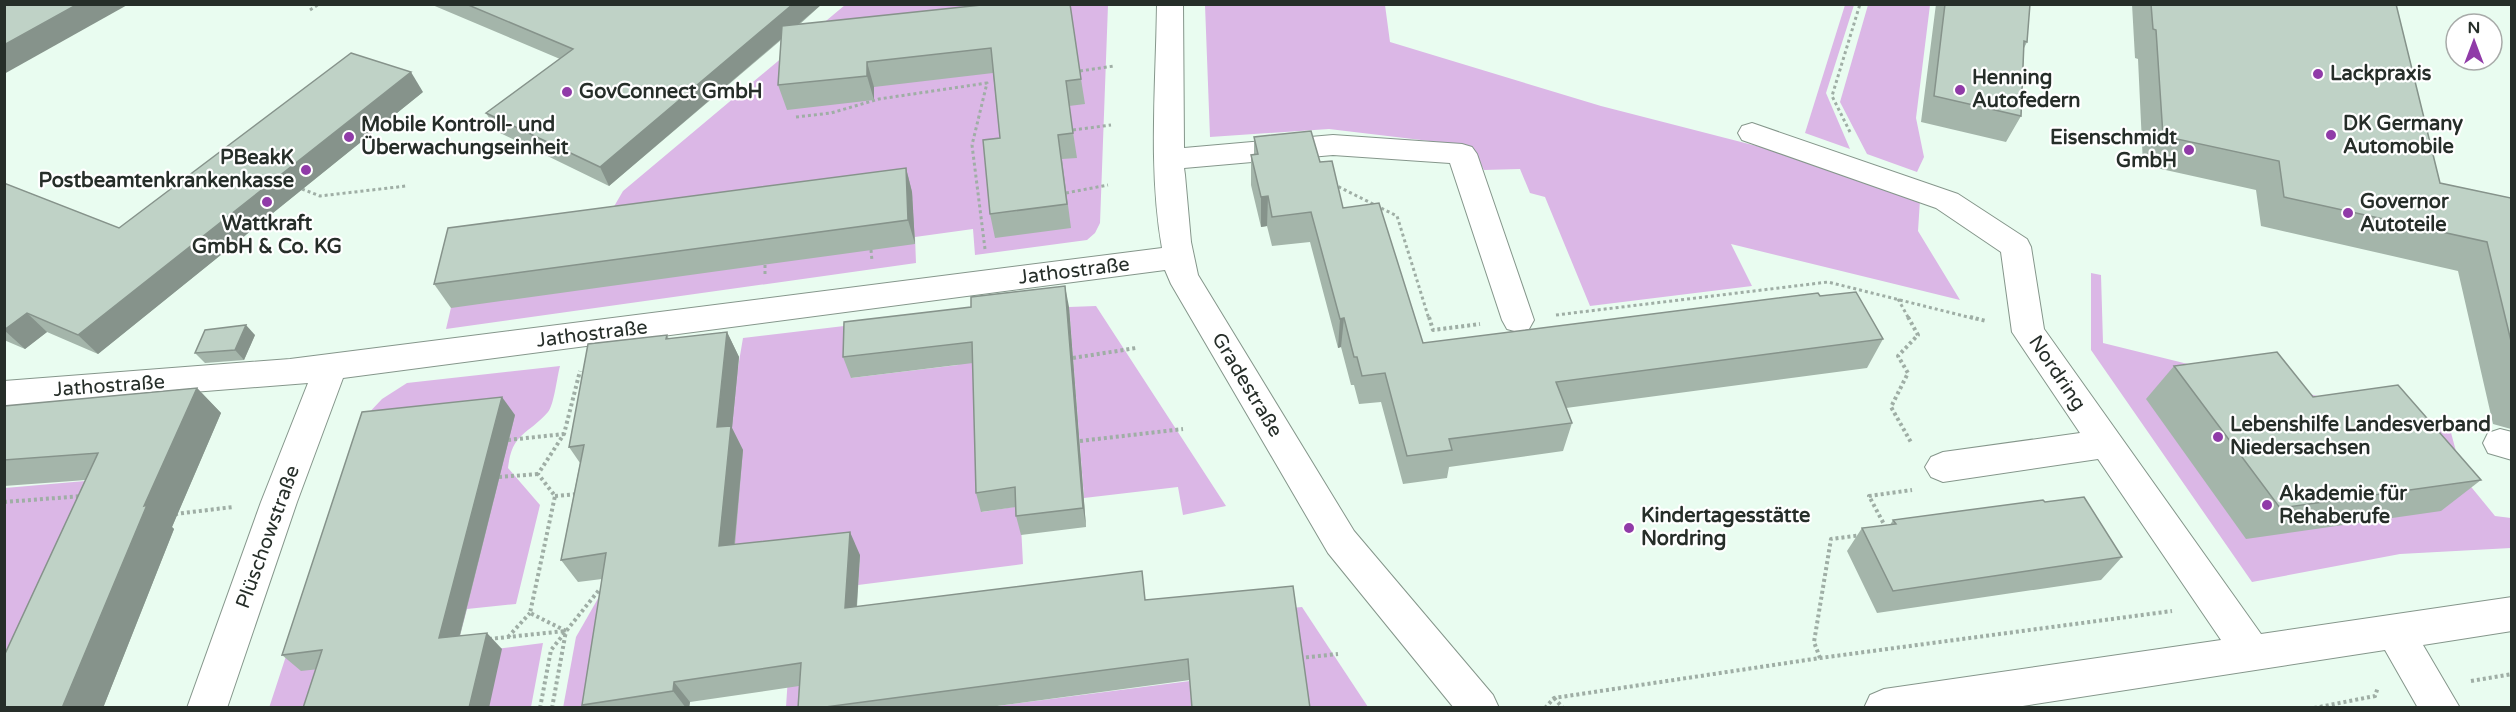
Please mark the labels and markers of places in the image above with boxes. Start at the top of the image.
place label: Lackpraxis [2330,62,2432,86]
place label: Henning Autofedern [1972,66,2081,113]
marker: Lackpraxis [2311,67,2325,81]
place label: GovConnect GmbH [579,80,763,104]
marker: Henning Autofedern [1953,83,1967,97]
marker: GovConnect GmbH [560,85,574,99]
place label: DK Germany Automobile [2343,112,2463,159]
place label: Mobile Kontroll- und Überwachungseinheit [361,113,569,160]
place label: Eisenschmidt GmbH [2050,126,2177,173]
marker: DK Germany Automobile [2324,128,2338,142]
marker: Mobile Kontroll- und Überwachungseinheit [342,130,356,144]
marker: Eisenschmidt GmbH [2182,143,2196,157]
place label: PBeakK Postbeamtenkrankenkasse [39,146,295,193]
marker: PBeakK Postbeamtenkrankenkasse [299,163,313,177]
place label: Governor Autoteile [2360,190,2449,237]
marker: Wattkraft GmbH & Co. KG [260,195,274,209]
marker: Governor Autoteile [2341,206,2355,220]
place label: Wattkraft GmbH & Co. KG [192,212,342,259]
place label: Lebenshilfe Landesverband Niedersachsen [2230,413,2491,460]
marker: Lebenshilfe Landesverband Niedersachsen [2211,430,2225,444]
place label: Akademie für Rehaberufe [2279,482,2407,529]
marker: Akademie für Rehaberufe [2260,498,2274,512]
place label: Kindertagesstätte Nordring [1641,504,1810,551]
marker: Kindertagesstätte Nordring [1622,521,1636,535]

